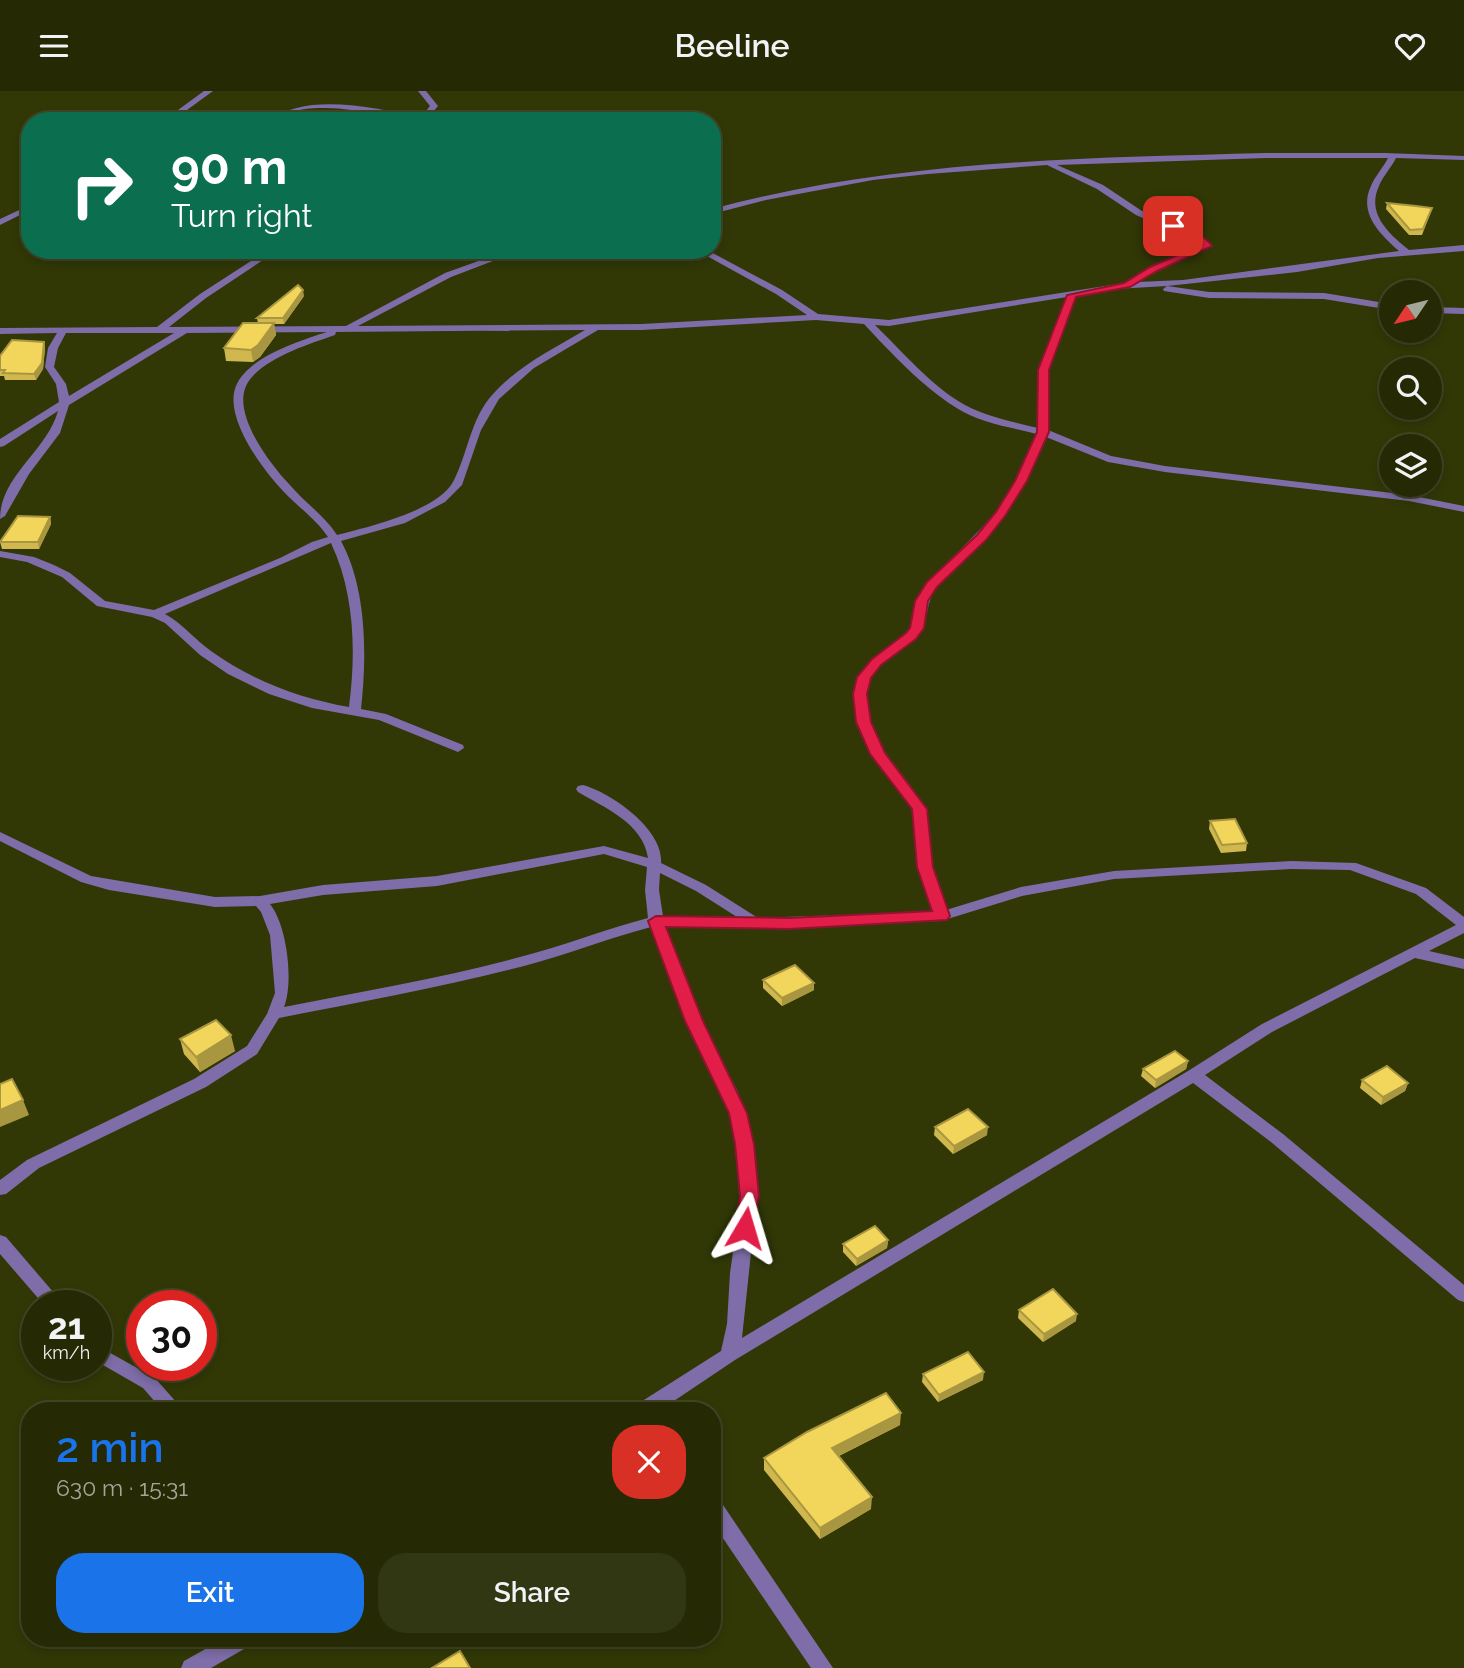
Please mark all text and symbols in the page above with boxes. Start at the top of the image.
icon: menu [35,27,73,65]
text: Beeline [674,27,790,64]
icon: heart [1391,27,1429,65]
text: 90 m [171,138,287,195]
icon: right [56,140,147,231]
pin [1143,196,1203,256]
text: Turn right [171,197,312,234]
icon: arrive [1154,207,1192,245]
north arrow [1379,280,1442,343]
map controls [1379,280,1442,497]
button: search [1379,357,1442,420]
button: layers [1379,434,1442,497]
position arrow [708,1191,782,1265]
speed limit sign: 30 [126,1290,217,1381]
text: 21 [48,1306,85,1347]
text: km/h [43,1342,90,1363]
text: 2 min [56,1423,164,1472]
button: close [612,1425,686,1499]
text: 630 m · 15:31 [56,1474,188,1501]
button: Exit [56,1553,364,1633]
button: Share [378,1553,686,1633]

